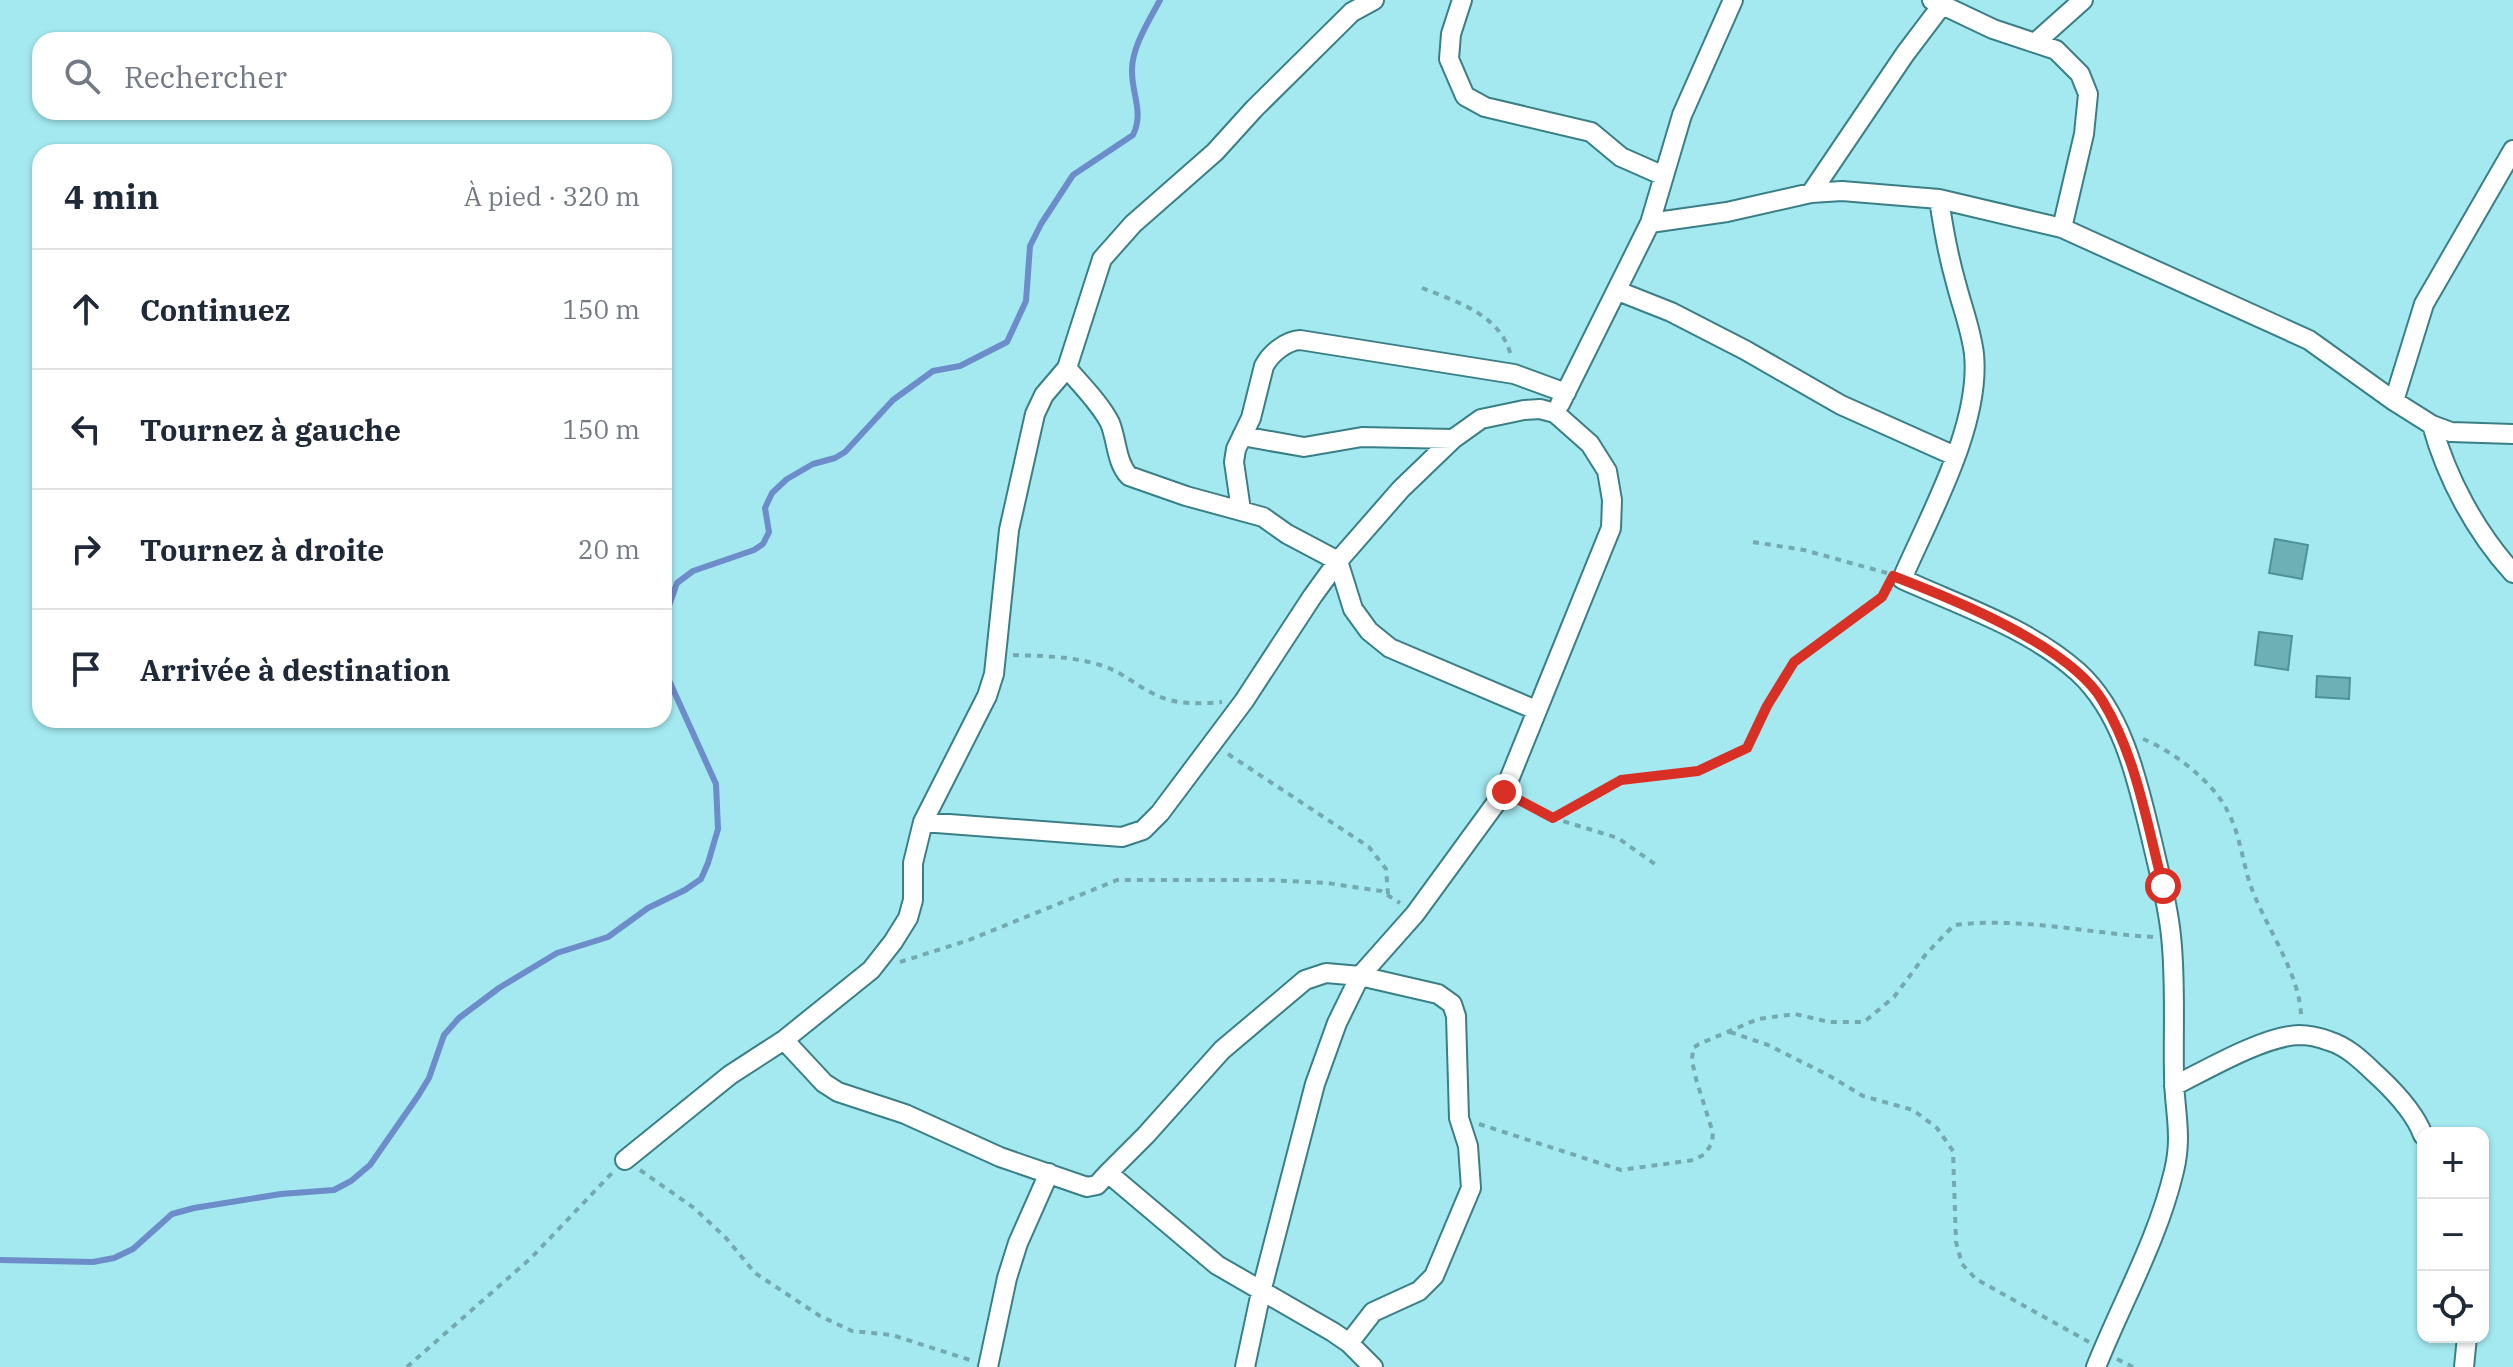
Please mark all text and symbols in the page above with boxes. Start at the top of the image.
search box [32,32,672,120]
icon: search [60,54,104,98]
text: Rechercher [124,57,287,96]
text: 4 min [64,174,159,218]
text: À pied · 320 m [464,179,640,213]
icon: ahead [64,287,108,331]
text: Continuez [140,290,290,329]
text: 150 m [562,292,640,326]
icon: left [64,407,108,451]
text: Tournez à gauche [140,410,401,449]
text: 150 m [562,412,640,446]
icon: right [64,527,108,571]
text: Tournez à droite [140,530,384,569]
text: 20 m [578,532,640,566]
icon: arrive [64,647,108,691]
text: Arrivée à destination [140,650,450,689]
route end [1486,774,1522,810]
route start [2145,868,2181,904]
map controls [2417,1127,2489,1343]
button: + [2417,1127,2489,1199]
button: − [2417,1199,2489,1271]
button: locate [2417,1271,2489,1343]

